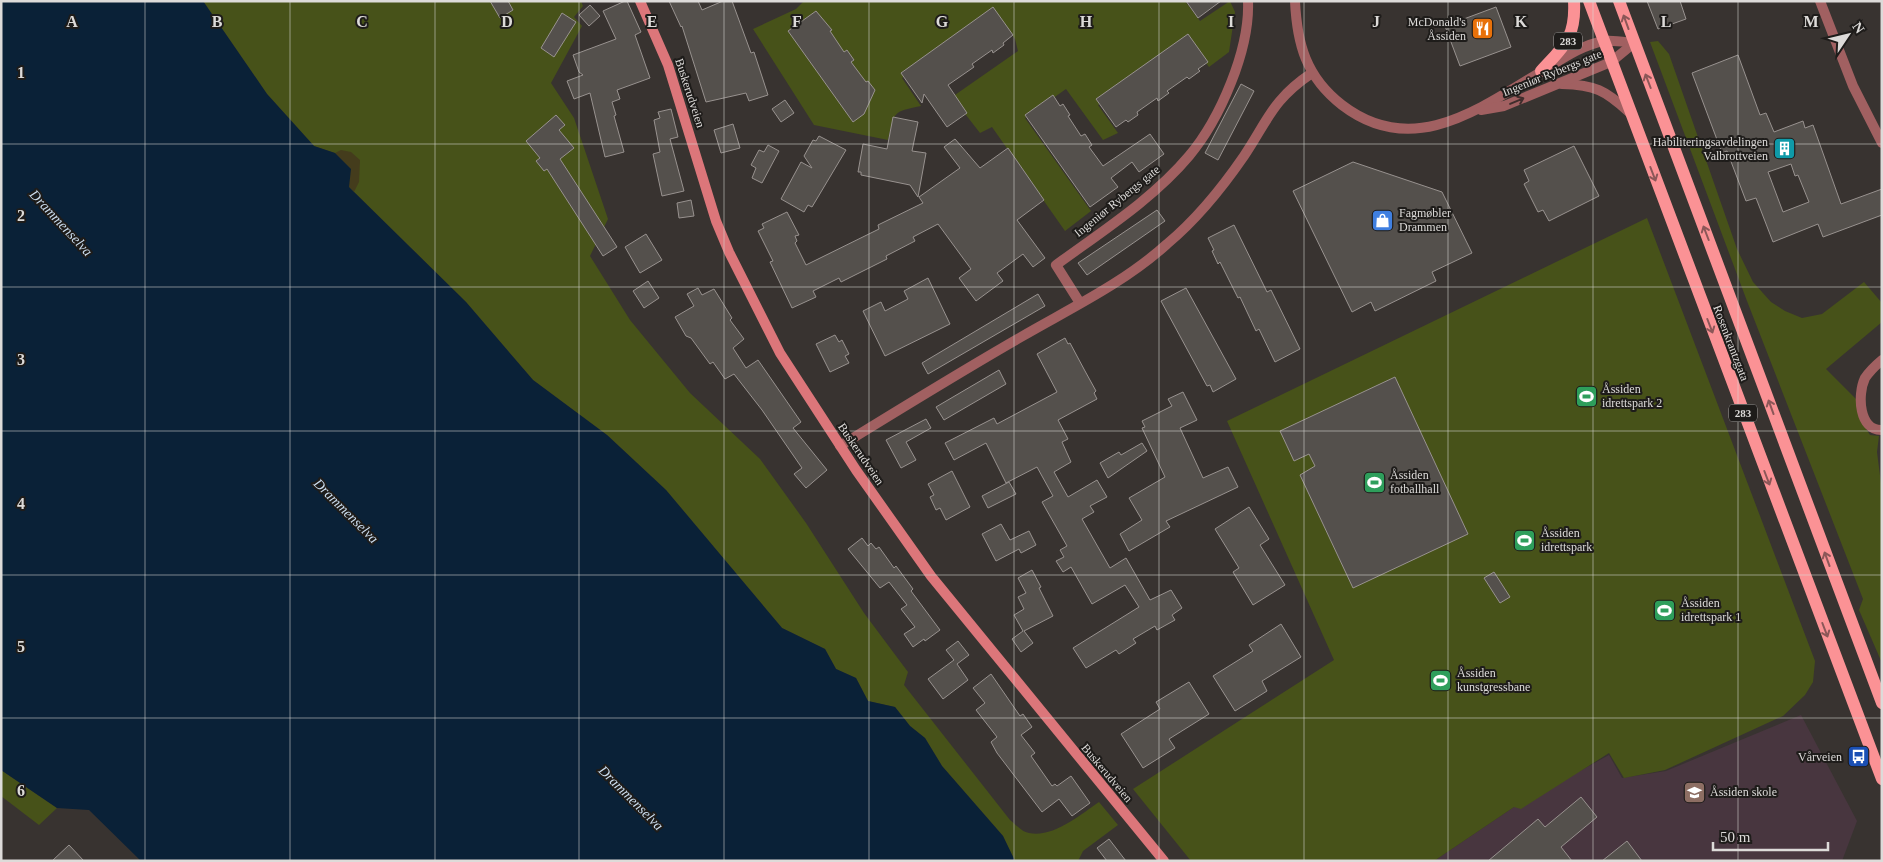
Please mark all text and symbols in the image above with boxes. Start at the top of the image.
north arrow [1823,10,1873,60]
text: A [66,13,78,30]
text: B [212,13,223,30]
text: C [356,13,368,30]
text: D [501,13,513,30]
text: E [647,13,657,30]
text: F [792,13,802,30]
text: G [936,13,949,30]
text: H [1080,13,1093,30]
text: I [1228,13,1234,30]
text: J [1372,13,1380,30]
text: K [1515,13,1528,30]
text: L [1661,13,1671,30]
text: M [1803,13,1819,30]
place label: McDonald's Åssiden [1408,15,1466,43]
one-way arrow [1621,15,1630,30]
restaurant icon: McDonald's Åssiden [1470,17,1494,41]
text: N [1849,19,1867,36]
road number: 283 [1554,32,1582,49]
street label: Ingeniør Rybergs gate [1500,47,1604,99]
street label: Buskerudveien [672,57,708,129]
text: 1 [17,64,25,81]
one-way arrow [1643,74,1652,89]
one-way arrow [1510,95,1525,104]
place label: Habiliteringsavdelingen Valbrottveien [1653,135,1768,163]
building icon: Habiliteringsavdelingen Valbrottveien [1772,137,1796,161]
street label: Ingeniør Rybergs gate [1071,162,1163,240]
one-way arrow [1649,166,1658,181]
water label: Drammenselva [26,186,95,259]
place label: Fagmøbler Drammen [1399,206,1451,234]
text: 2 [17,207,25,224]
shop icon: Fagmøbler Drammen [1371,208,1395,232]
one-way arrow [1701,226,1710,241]
street label: Rosenkrantzgata [1710,303,1752,383]
one-way arrow [1706,318,1715,333]
text: 3 [17,351,25,368]
place label: Åssiden idrettspark 2 [1602,382,1662,410]
sports icon: Åssiden idrettspark 2 [1574,384,1598,408]
one-way arrow [1766,399,1775,415]
road number: 283 [1729,404,1757,422]
street label: Buskerudveien [835,420,887,488]
place label: Åssiden fotballhall [1390,468,1440,496]
sports icon: Åssiden fotballhall [1362,470,1386,494]
one-way arrow [1763,470,1772,485]
water label: Drammenselva [310,475,381,546]
text: 4 [17,495,25,512]
place label: Åssiden idrettspark [1541,526,1592,554]
sports icon: Åssiden idrettspark [1513,528,1537,552]
one-way arrow [1822,552,1831,567]
place label: Åssiden idrettspark 1 [1681,596,1741,624]
sports icon: Åssiden idrettspark 1 [1653,598,1677,622]
one-way arrow [1821,622,1830,637]
text: 5 [17,638,25,655]
place label: Åssiden kunstgressbane [1457,666,1530,694]
sports icon: Åssiden kunstgressbane [1429,668,1453,692]
street label: Buskerudveien [1079,741,1135,805]
bus stop icon: Vårveien [1846,745,1870,769]
place label: Vårveien [1798,750,1842,764]
water label: Drammenselva [595,762,666,833]
school or university icon: Åssiden skole [1682,780,1706,804]
text: 6 [17,782,25,799]
place label: Åssiden skole [1710,785,1777,799]
scale bar [1713,820,1828,852]
text: 50 m [1720,829,1751,845]

